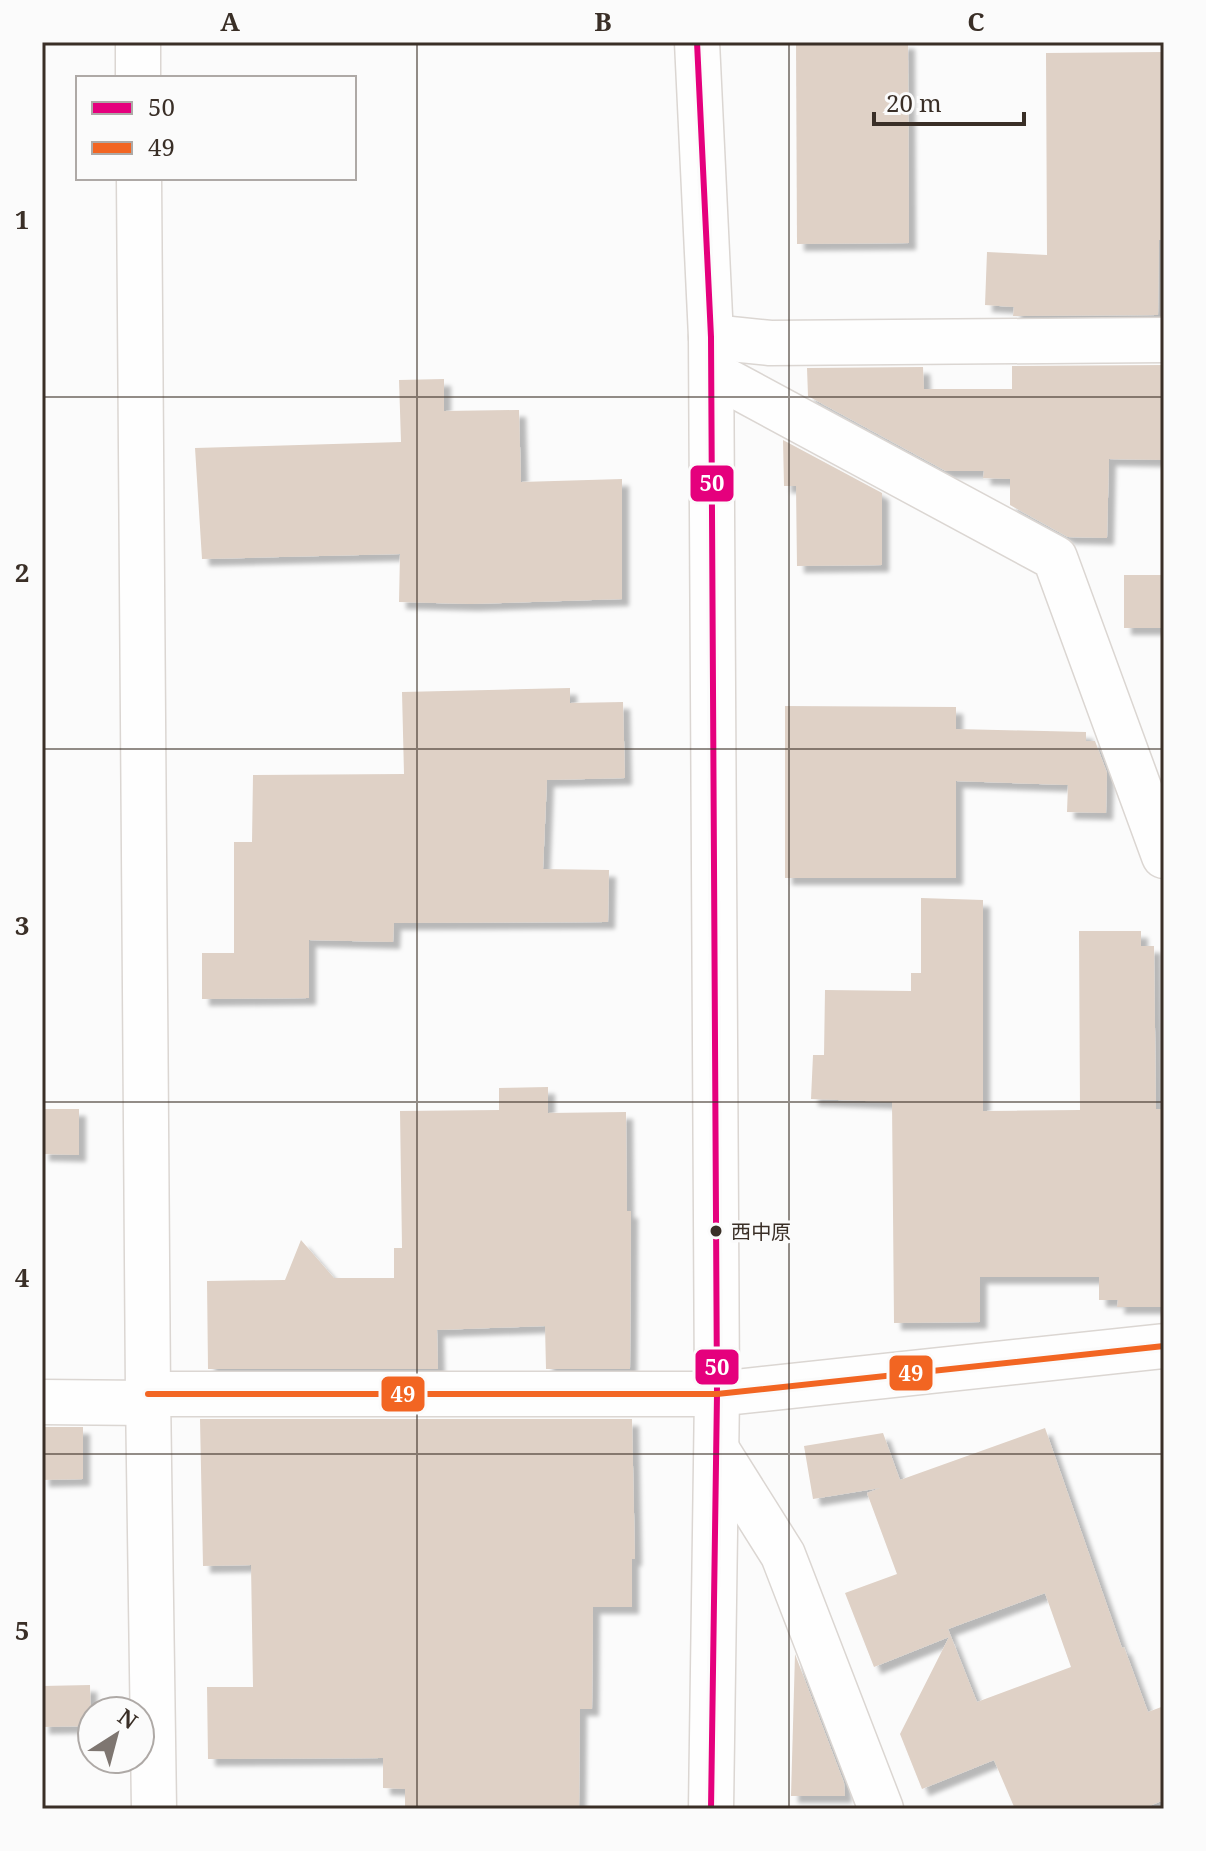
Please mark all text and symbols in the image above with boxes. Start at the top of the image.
text: A [220,3,240,39]
text: B [594,3,612,39]
text: C [967,3,985,39]
legend [76,76,356,180]
scale bar [874,76,1024,126]
text: 20 m [886,86,942,119]
text: 50 [148,90,175,123]
text: 49 [148,130,175,163]
text: 1 [15,201,29,237]
line badge: 50 [689,464,735,503]
text: 50 [700,467,724,497]
text: 2 [15,554,29,590]
text: 3 [15,907,29,943]
place label: 西中原 [731,1218,791,1245]
marker: 西中原 [708,1223,724,1239]
text: 4 [15,1259,30,1295]
line badge: 50 [694,1348,740,1386]
text: 50 [705,1351,729,1381]
line badge: 49 [888,1354,934,1392]
text: 49 [899,1357,923,1387]
line badge: 49 [380,1375,426,1413]
text: 49 [391,1378,415,1408]
text: 5 [15,1612,29,1648]
north arrow [76,1695,156,1775]
text: N [113,1701,144,1735]

